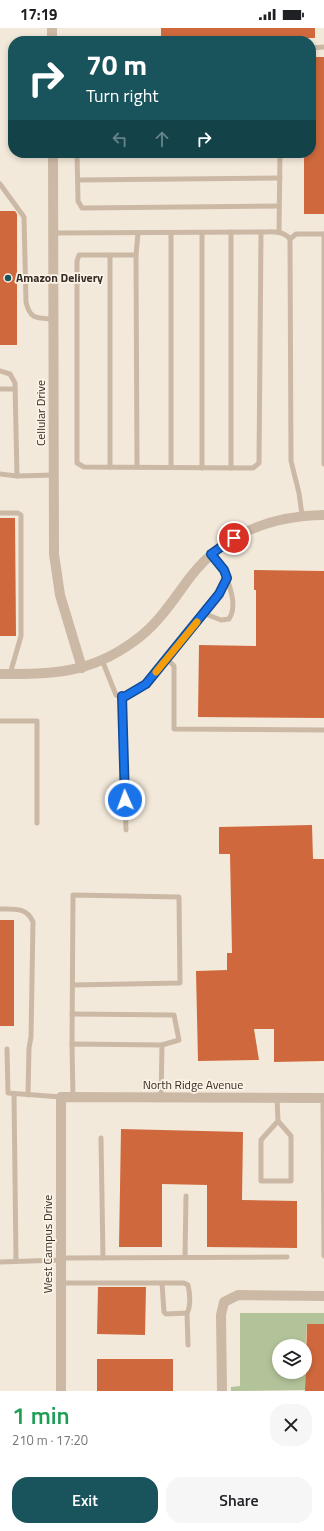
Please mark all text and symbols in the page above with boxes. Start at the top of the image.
text: 17:19 [20,3,57,26]
text: 70 m [86,43,147,86]
icon: right [20,52,72,104]
text: Turn right [86,82,159,109]
icon: left [109,128,131,150]
icon: ahead [151,128,173,150]
icon: right [193,128,215,150]
place label: Amazon Delivery [16,268,103,287]
marker: Amazon Delivery [3,273,13,283]
street label: Cellular Drive [31,380,50,446]
pin [217,521,251,555]
icon: arrive [223,527,245,549]
position arrow [104,779,146,821]
street label: North Ridge Avenue [143,1075,243,1094]
street label: West Campus Drive [38,1195,57,1293]
map controls [272,1339,312,1379]
button: layers [272,1339,312,1379]
text: 1 min [12,1397,70,1433]
button: close [270,1404,312,1446]
text: 210 m · 17:20 [12,1430,88,1450]
button: Exit [12,1477,158,1523]
button: Share [166,1477,312,1523]

